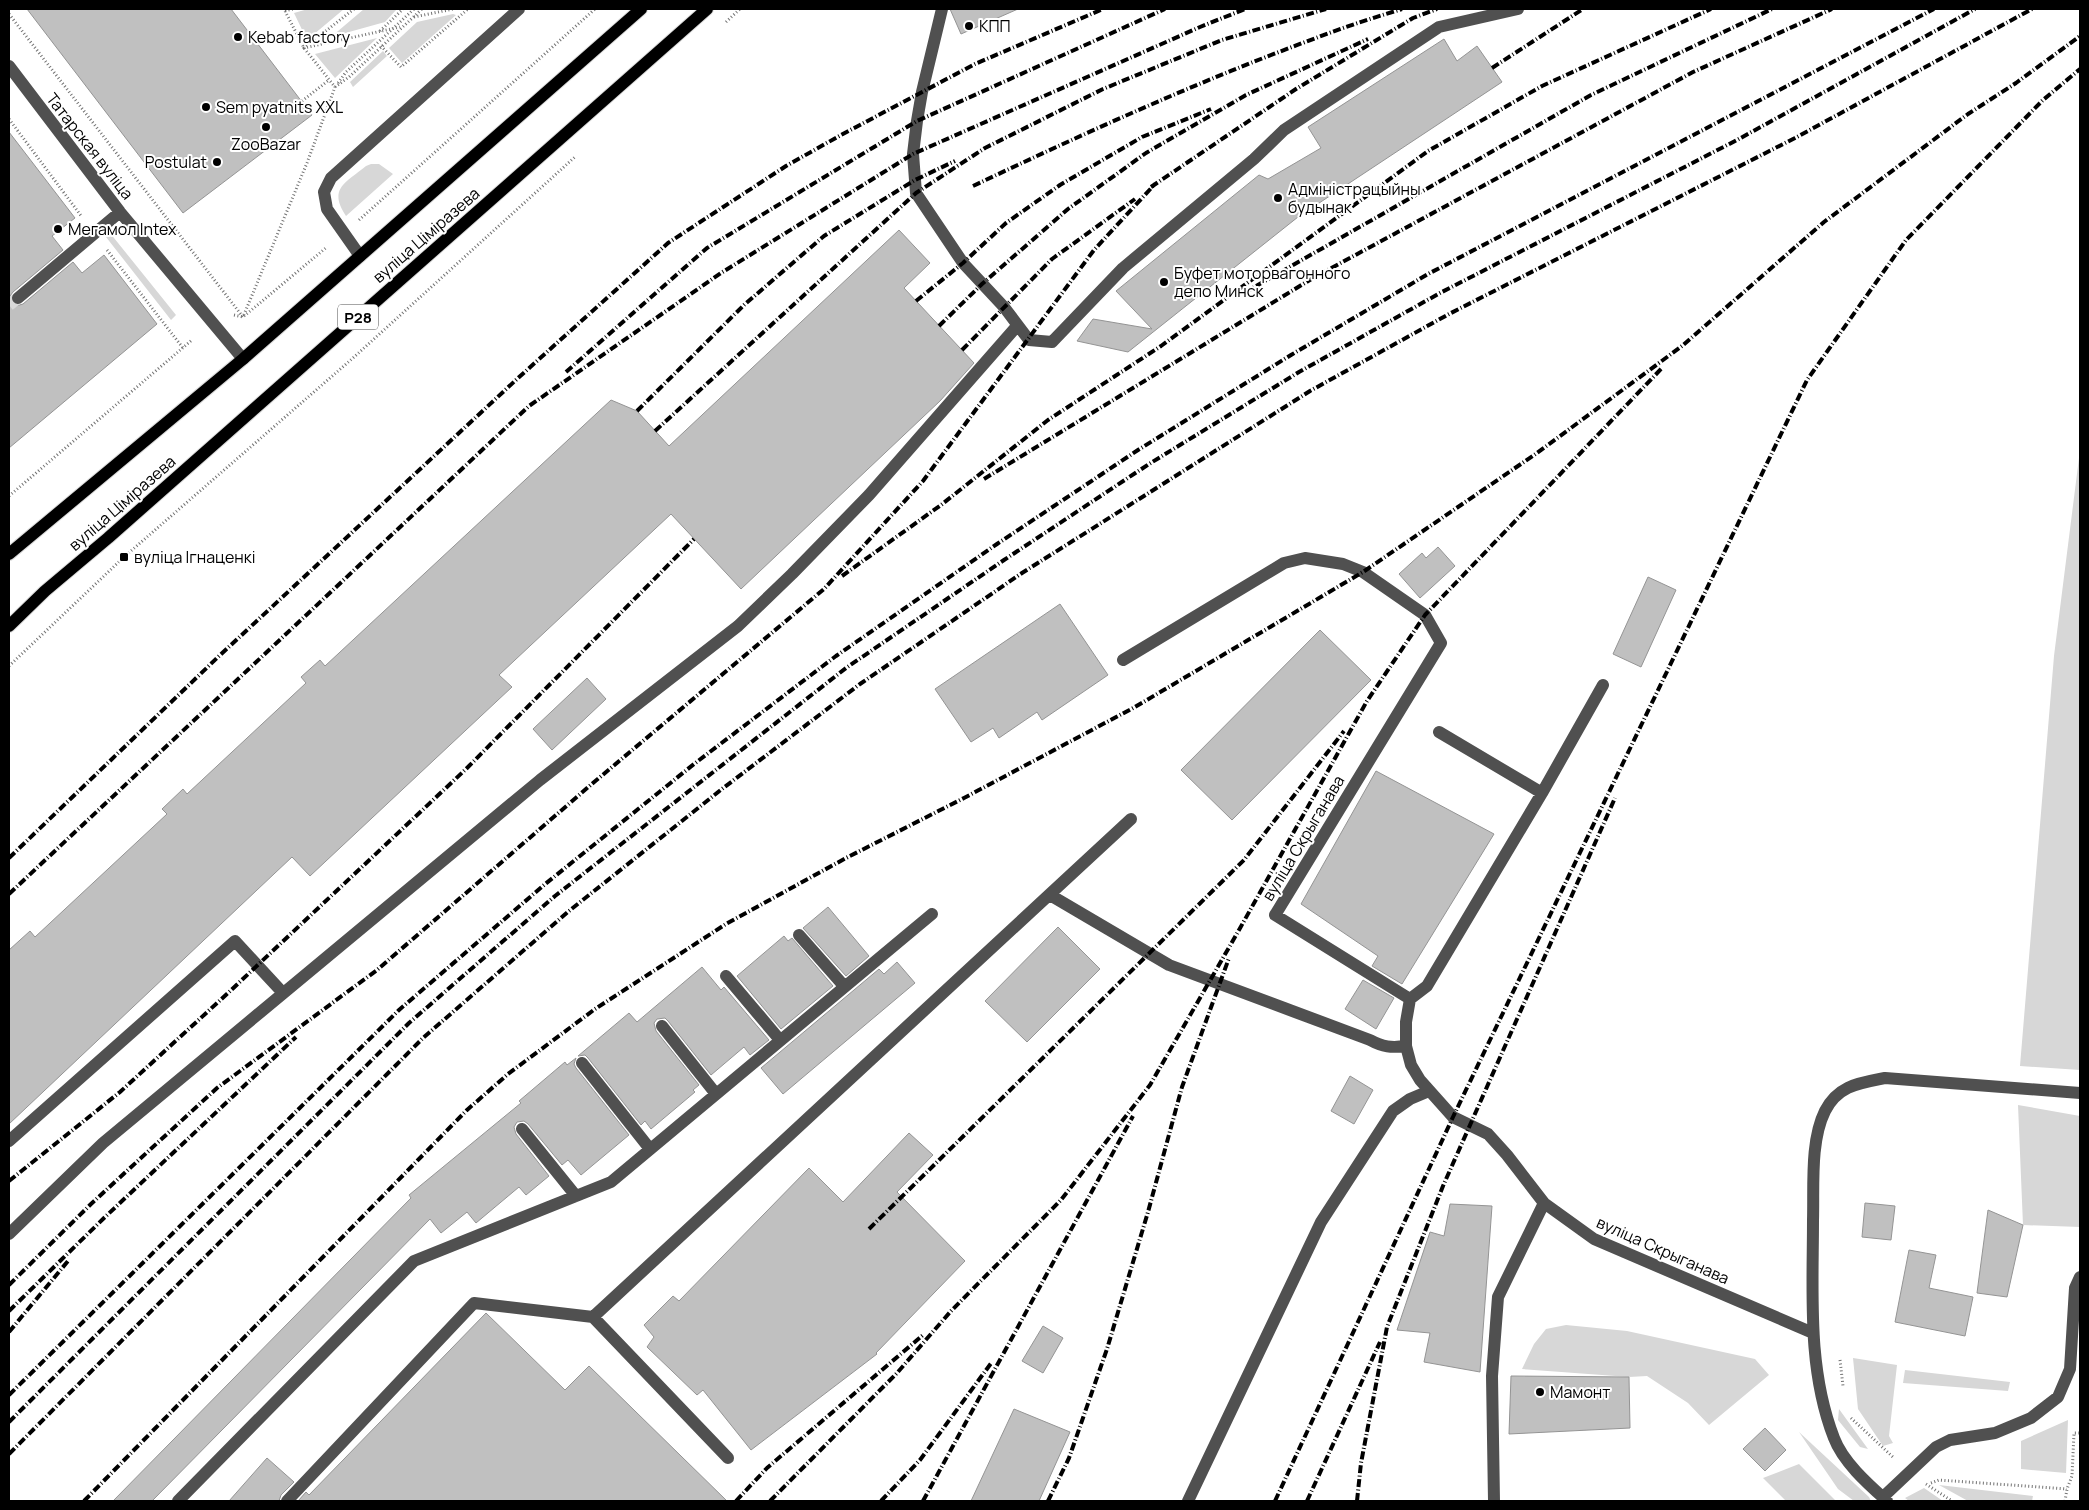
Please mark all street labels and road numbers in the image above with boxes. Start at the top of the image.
street label: Татарская вуліца [41,88,139,204]
street label: вуліца Ціміразева [368,182,484,288]
road number: Р28 [338,304,378,330]
street label: вуліца Ціміразева [64,450,180,556]
street label: вуліца Скрыганава [1257,771,1349,905]
street label: вуліца Скрыганава [1593,1211,1733,1289]

